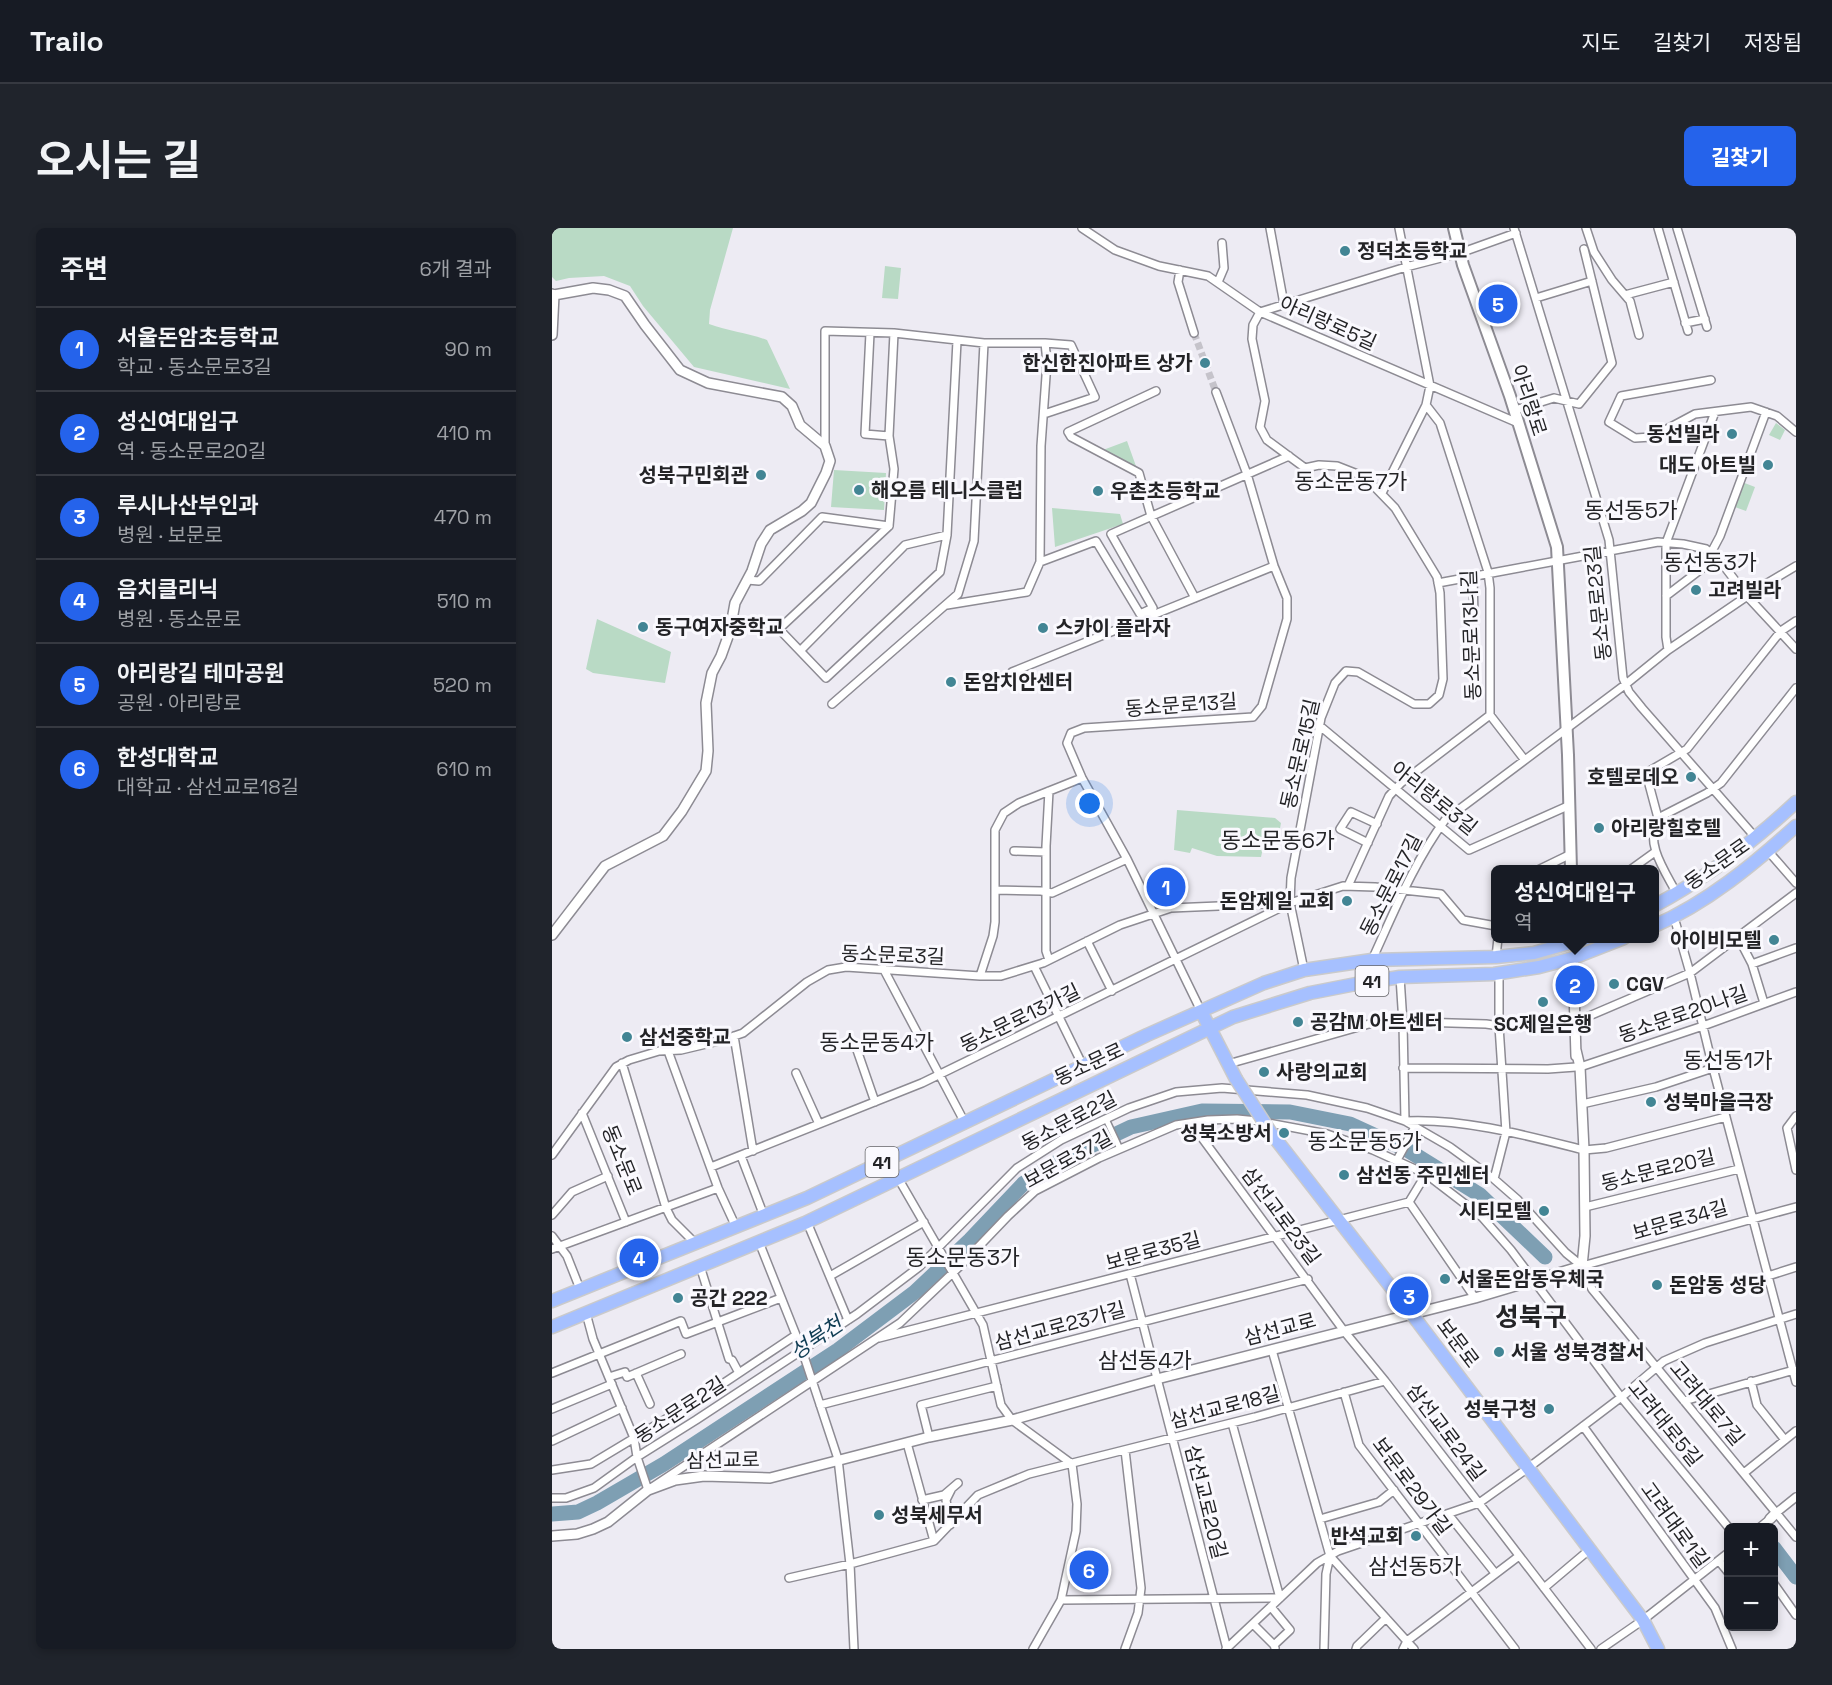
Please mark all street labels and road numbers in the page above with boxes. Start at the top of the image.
street label: 아리랑로5길 [1275,290,1381,356]
street label: 아리랑로 [1505,361,1553,439]
street label: 동소문로23길 [1579,544,1617,662]
street label: 동소문로13나길 [1456,569,1486,701]
street label: 동소문로13길 [1124,688,1238,722]
street label: 동소문로15길 [1275,696,1325,812]
street label: 아리랑로3길 [1385,755,1483,841]
street label: 동소문로17길 [1354,829,1428,941]
street label: 동소문로 [1679,832,1755,896]
street label: 동소문로3길 [841,940,945,970]
road number: 41 [1356,966,1388,996]
street label: 동소문로13가길 [956,978,1084,1058]
street label: 동소문로20나길 [1615,980,1751,1048]
street label: 동소문로 [1050,1037,1128,1091]
street label: 동소문로2길 [1017,1085,1121,1157]
street label: 동소문로 [596,1121,648,1199]
street label: 보문로37길 [1019,1124,1117,1194]
street label: 동소문로20길 [1598,1143,1718,1197]
road number: 41 [866,1147,898,1177]
street label: 삼선교로23길 [1236,1162,1326,1270]
street label: 보문로34길 [1629,1194,1731,1246]
street label: 보문로35길 [1102,1226,1204,1276]
street label: 삼선교로23가길 [992,1296,1128,1356]
street label: 삼선교로 [1241,1307,1319,1351]
street label: 보문로 [1431,1313,1485,1373]
street label: 고려대로7길 [1664,1355,1750,1451]
street label: 동소문로2길 [629,1371,731,1449]
street label: 고려대로5길 [1622,1374,1708,1472]
street label: 삼선교로24길 [1401,1378,1491,1486]
street label: 삼선교로18길 [1167,1380,1283,1434]
street label: 보문로29가길 [1367,1432,1457,1540]
street label: 삼선교로20길 [1179,1442,1233,1562]
street label: 삼선교로 [686,1446,760,1474]
street label: 고려대로1길 [1635,1477,1715,1573]

